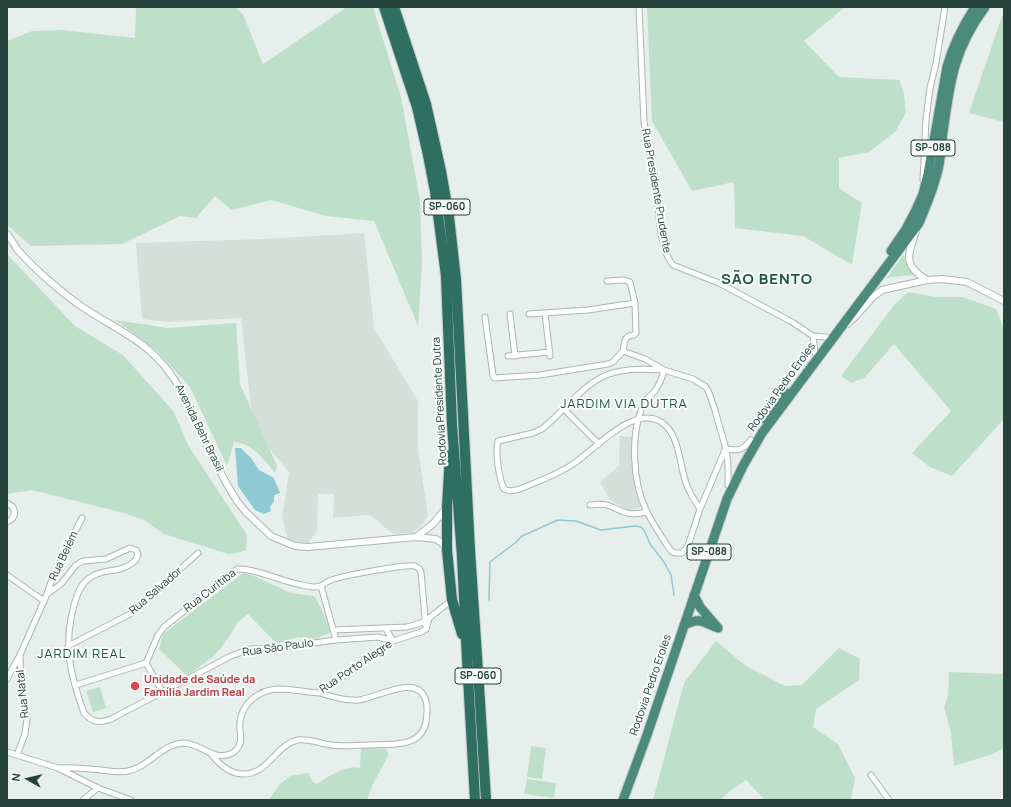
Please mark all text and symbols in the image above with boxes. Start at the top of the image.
street label: Rua Presidente Prudente [639,128,673,254]
road number: SP-088 [911,140,955,156]
road number: SP-060 [424,199,470,215]
district label: SÃO BENTO [721,271,813,289]
street label: Rodovia Presidente Dutra [430,337,450,465]
street label: Rodovia Pedro Eroles [745,340,819,434]
street label: Avenida Behr Brasil [172,382,226,474]
district label: JARDIM VIA DUTRA [560,396,688,412]
street label: Rua Belém [47,529,81,583]
road number: SP-088 [687,544,731,560]
street label: Rua Salvador [127,565,185,617]
street label: Rua Curitiba [181,567,239,615]
street label: Rodovia Pedro Eroles [627,633,675,737]
street label: Rua São Paulo [242,636,314,660]
street label: Rua Porto Alegre [317,638,395,696]
district label: JARDIM REAL [38,646,126,662]
road number: SP-060 [455,668,501,684]
street label: Rua Natal [14,669,32,719]
place label: Unidade de Saúde da Família Jardim Real [144,673,255,699]
marker: Unidade de Saúde da Família Jardim Real [129,680,141,692]
north arrow [8,759,48,799]
text: N [8,772,24,782]

